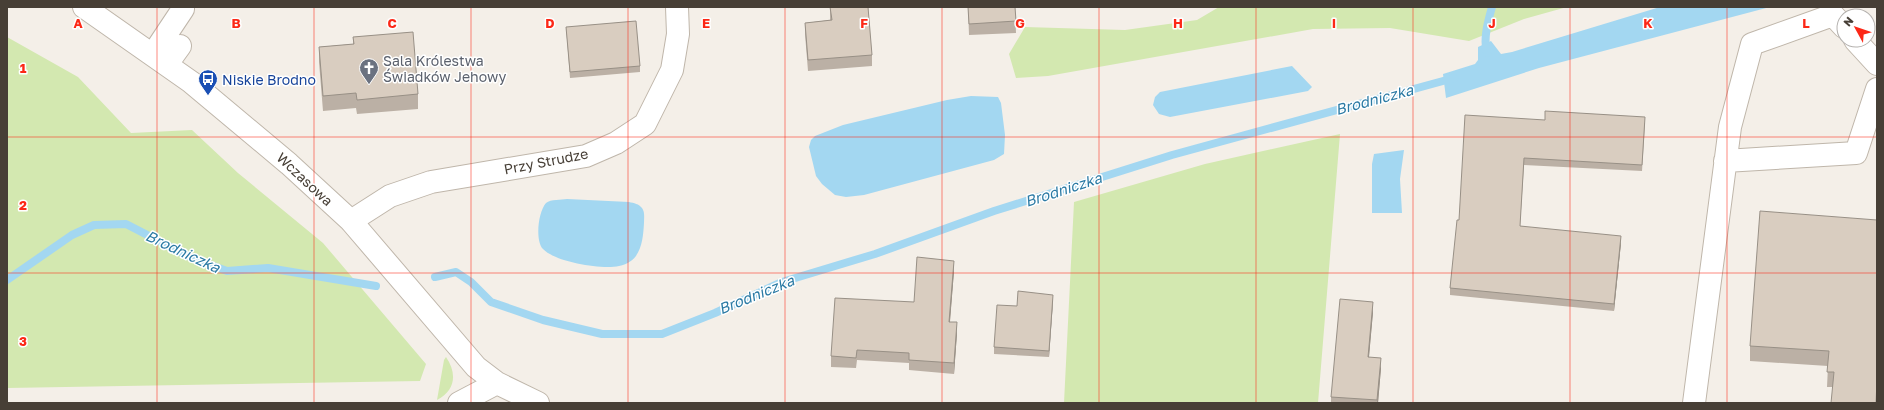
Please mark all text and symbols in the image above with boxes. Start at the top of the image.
north arrow [1836,8,1876,48]
text: N [1840,14,1856,29]
text: A [73,15,83,31]
text: B [231,15,241,31]
text: C [387,15,397,31]
text: D [545,15,555,31]
text: E [702,15,710,31]
text: F [860,15,868,31]
text: G [1015,15,1025,31]
text: H [1173,15,1183,31]
text: I [1332,15,1336,31]
text: J [1488,15,1496,31]
text: K [1643,15,1653,31]
text: L [1802,15,1810,31]
place label: Sala Królestwa Świadków Jehowy [383,52,507,85]
church icon: Sala Królestwa Świadków Jehowy [358,57,380,85]
text: 1 [20,60,27,76]
bus stop icon: Niskie Brodno [197,68,219,96]
place label: Niskie Brodno [222,71,316,88]
water label: Brodniczka [1333,80,1415,118]
street label: Przy Strudze [502,145,590,177]
street label: Wczasowa [274,149,336,209]
water label: Brodniczka [1022,168,1104,210]
text: 2 [19,197,27,213]
water label: Brodniczka [143,226,223,276]
water label: Brodniczka [716,271,797,317]
text: 3 [19,333,27,349]

